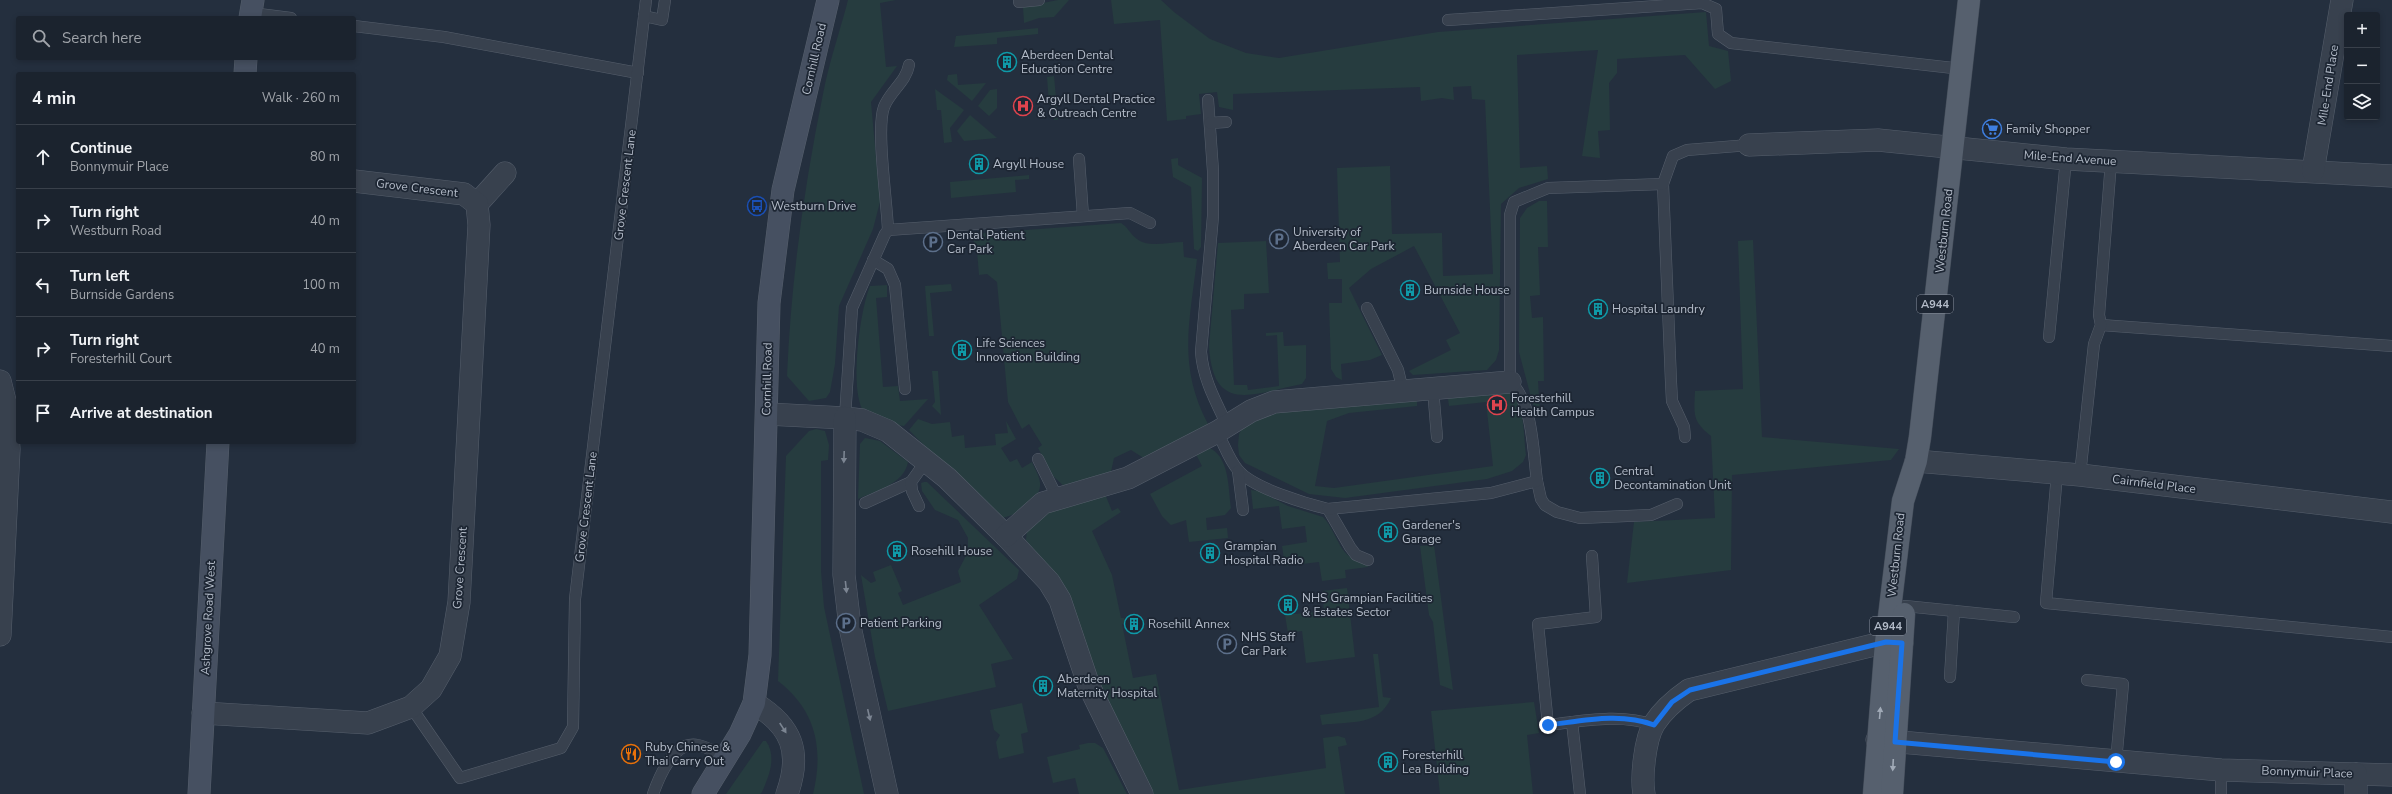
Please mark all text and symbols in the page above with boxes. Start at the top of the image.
map controls [2344,12,2380,120]
button: + [2344,12,2380,48]
search box [16,16,356,60]
street label: Cornhill Road [798,22,830,96]
icon: search [30,27,52,49]
text: Search here [62,28,142,48]
street label: Mile-End Place [2314,44,2342,126]
place label: Aberdeen Dental Education Centre [1021,47,1114,77]
button: − [2344,48,2380,84]
building icon: Aberdeen Dental Education Centre [996,51,1018,73]
button: layers [2344,84,2380,120]
text: 4 min [32,87,76,110]
text: Walk · 260 m [262,89,340,107]
place label: Argyll Dental Practice & Outreach Centre [1037,91,1155,121]
hospital icon: Argyll Dental Practice & Outreach Centre [1012,95,1034,117]
supermarket icon: Family Shopper [1981,118,2003,140]
place label: Family Shopper [2006,121,2091,137]
street label: Grove Crescent Lane [610,129,640,241]
text: Continue [70,138,132,158]
icon: ahead [32,146,54,168]
street label: Mile-End Avenue [2023,147,2117,169]
text: 80 m [310,148,340,166]
building icon: Argyll House [968,153,990,175]
place label: Argyll House [993,156,1064,172]
text: Bonnymuir Place [70,158,169,176]
street label: Grove Crescent [375,175,460,201]
street label: Westburn Road [1932,188,1956,274]
bus stop icon: Westburn Drive [746,195,768,217]
place label: Westburn Drive [771,198,856,214]
text: Turn right [70,202,139,222]
icon: right [32,210,54,232]
text: 40 m [310,212,340,230]
text: Westburn Road [70,222,162,240]
place label: University of Aberdeen Car Park [1293,224,1396,254]
place label: Dental Patient Car Park [947,227,1025,257]
parking icon: University of Aberdeen Car Park [1268,228,1290,250]
parking icon: Dental Patient Car Park [922,231,944,253]
text: Turn left [70,266,129,286]
icon: left [32,274,54,296]
text: 100 m [302,276,340,294]
building icon: Burnside House [1399,279,1421,301]
place label: Burnside House [1424,282,1510,298]
text: Burnside Gardens [70,286,174,304]
road number: A944 [1917,295,1953,313]
building icon: Hospital Laundry [1587,298,1609,320]
place label: Hospital Laundry [1612,301,1706,317]
text: Turn right [70,330,139,350]
place label: Life Sciences Innovation Building [976,335,1080,365]
icon: right [32,338,54,360]
building icon: Life Sciences Innovation Building [951,339,973,361]
text: 40 m [310,340,340,358]
street label: Cornhill Road [758,342,776,416]
text: Foresterhill Court [70,350,172,368]
place label: Foresterhill Health Campus [1511,390,1595,420]
hospital icon: Foresterhill Health Campus [1486,394,1508,416]
icon: arrive [32,402,54,424]
text: Arrive at destination [70,403,213,423]
street label: Grove Crescent Lane [571,451,601,563]
one-way arrow [841,451,847,464]
place label: Central Decontamination Unit [1614,463,1732,493]
building icon: Central Decontamination Unit [1589,467,1611,489]
street label: Cairnfield Place [2111,471,2197,497]
street label: Westburn Road [1884,512,1908,598]
place label: Gardener's Garage [1402,517,1461,547]
building icon: Gardener's Garage [1377,521,1399,543]
street label: Grove Crescent [449,526,471,610]
place label: Grampian Hospital Radio [1224,538,1304,568]
building icon: Rosehill House [886,540,908,562]
building icon: Grampian Hospital Radio [1199,542,1221,564]
place label: Rosehill House [911,543,992,559]
street label: Ashgrove Road West [197,560,219,676]
one-way arrow [842,581,849,593]
place label: NHS Grampian Facilities & Estates Sector [1302,590,1433,620]
building icon: NHS Grampian Facilities & Estates Sector [1277,594,1299,616]
parking icon: Patient Parking [835,612,857,634]
building icon: Rosehill Annex [1123,613,1145,635]
place label: Patient Parking [860,615,942,631]
place label: Rosehill Annex [1148,616,1230,632]
road number: A944 [1870,617,1906,635]
place label: NHS Staff Car Park [1241,629,1296,659]
parking icon: NHS Staff Car Park [1216,633,1238,655]
place label: Aberdeen Maternity Hospital [1057,671,1157,701]
building icon: Aberdeen Maternity Hospital [1032,675,1054,697]
one-way arrow [1876,707,1883,719]
one-way arrow [866,708,872,721]
route end [1539,716,1557,734]
one-way arrow [779,723,787,733]
place label: Ruby Chinese & Thai Carry Out [645,739,731,769]
restaurant icon: Ruby Chinese & Thai Carry Out [620,743,642,765]
place label: Foresterhill Lea Building [1402,747,1469,777]
building icon: Foresterhill Lea Building [1377,751,1399,773]
route start [2107,753,2125,771]
one-way arrow [1890,759,1897,771]
street label: Bonnymuir Place [2261,762,2353,782]

